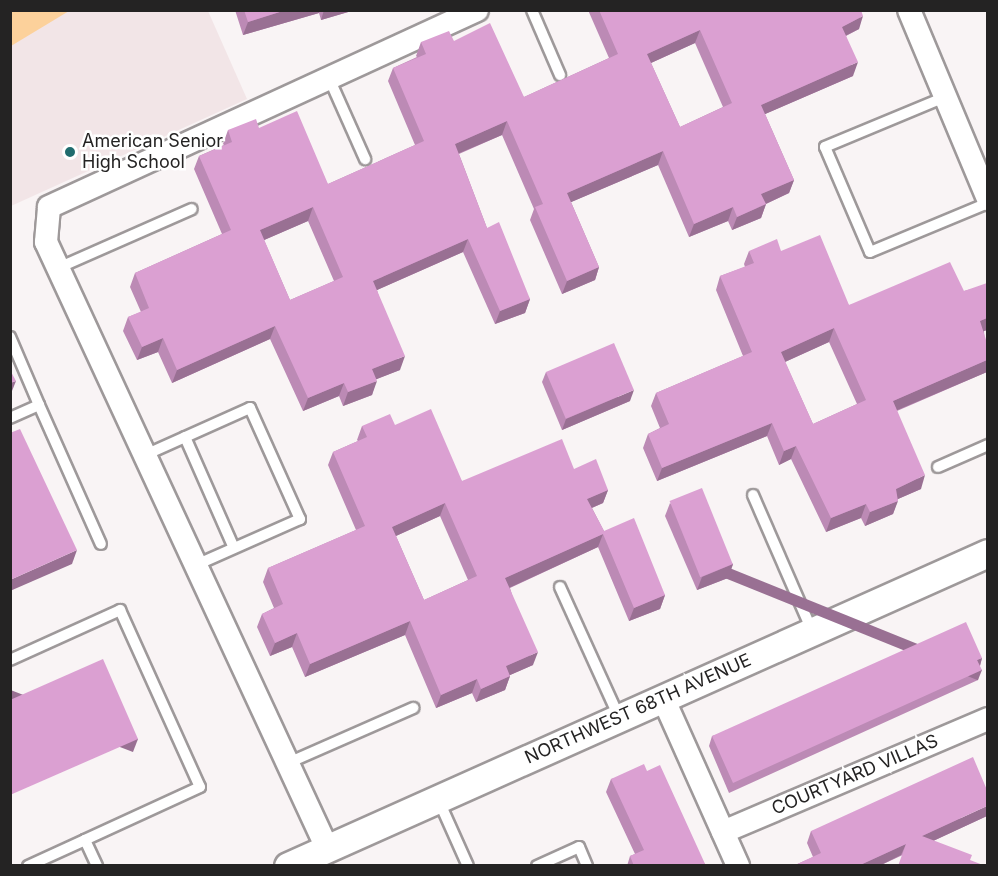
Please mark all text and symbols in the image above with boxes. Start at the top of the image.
place label: American Senior High School [82,131,223,174]
marker: American Senior High School [63,145,77,159]
street label: NORTHWEST 68TH AVENUE [522,649,754,769]
street label: COURTYARD VILLAS [769,730,941,820]

